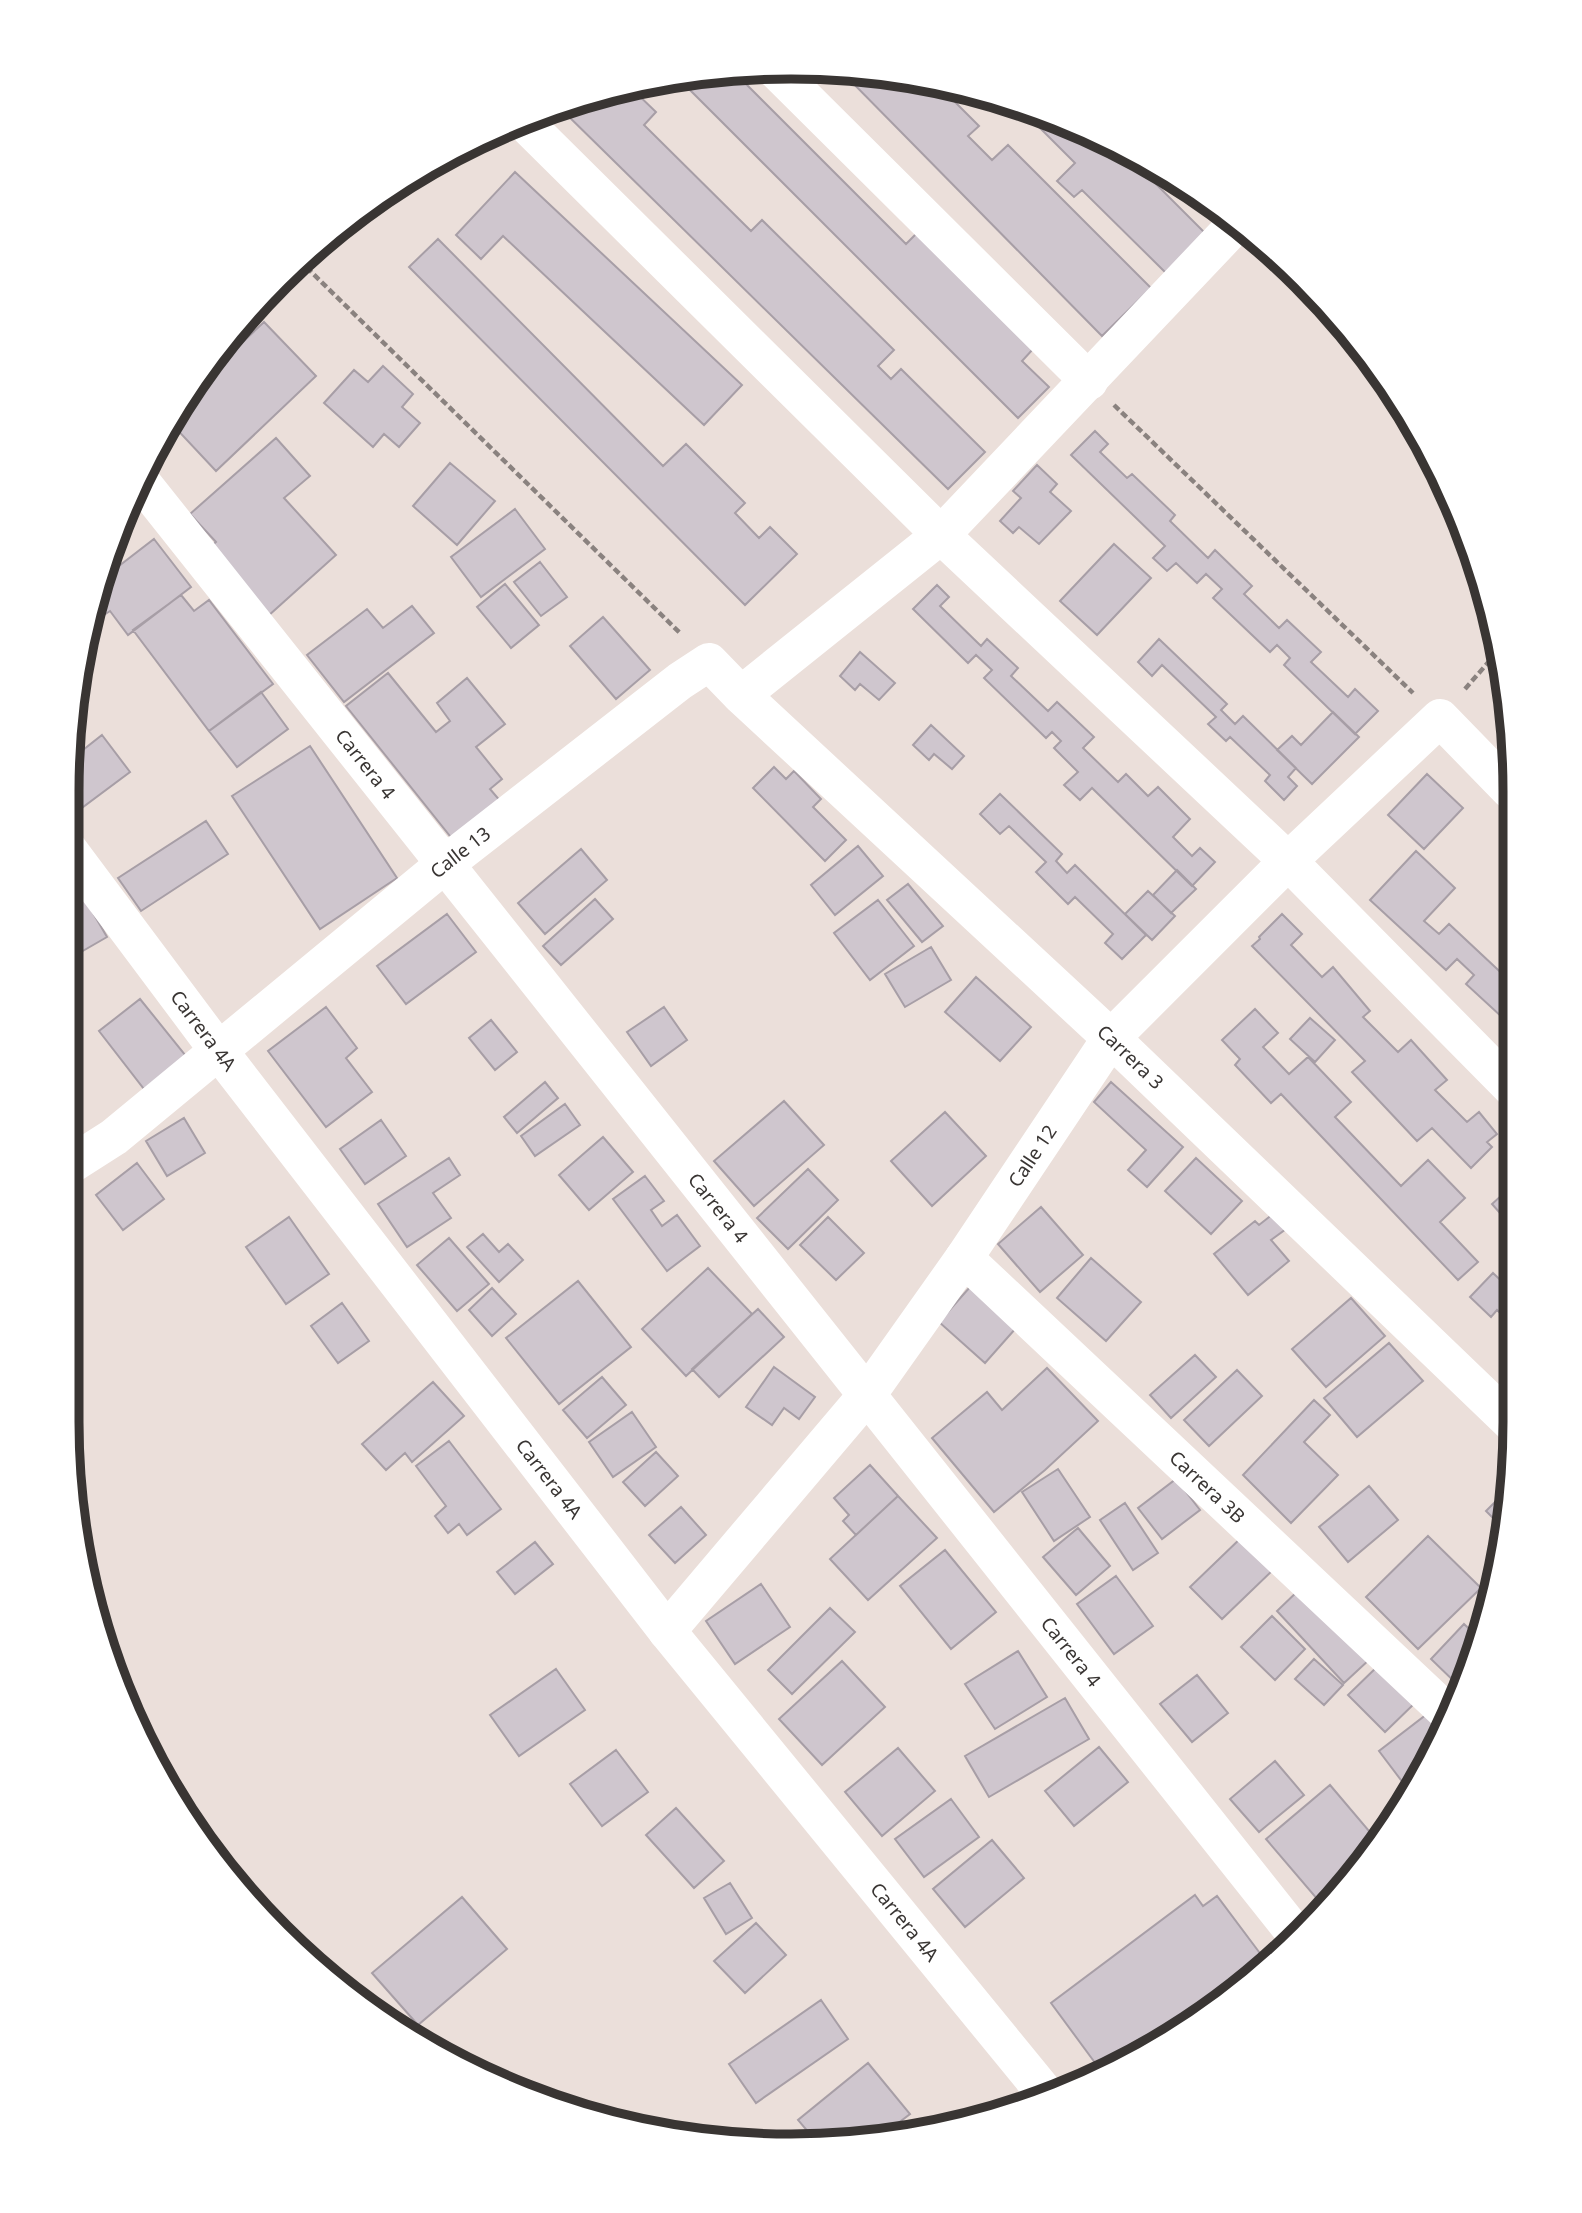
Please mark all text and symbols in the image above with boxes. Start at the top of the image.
street label: Carrera 4 [330,723,401,805]
street label: Calle 13 [425,820,496,884]
street label: Carrera 4A [165,985,243,1077]
street label: Carrera 3 [1092,1019,1169,1095]
street label: Calle 12 [1002,1120,1062,1192]
street label: Carrera 4 [682,1167,754,1248]
street label: Carrera 4A [510,1433,589,1525]
street label: Carrera 3B [1164,1445,1251,1529]
street label: Carrera 4 [1035,1611,1107,1692]
street label: Carrera 4A [865,1877,945,1967]

